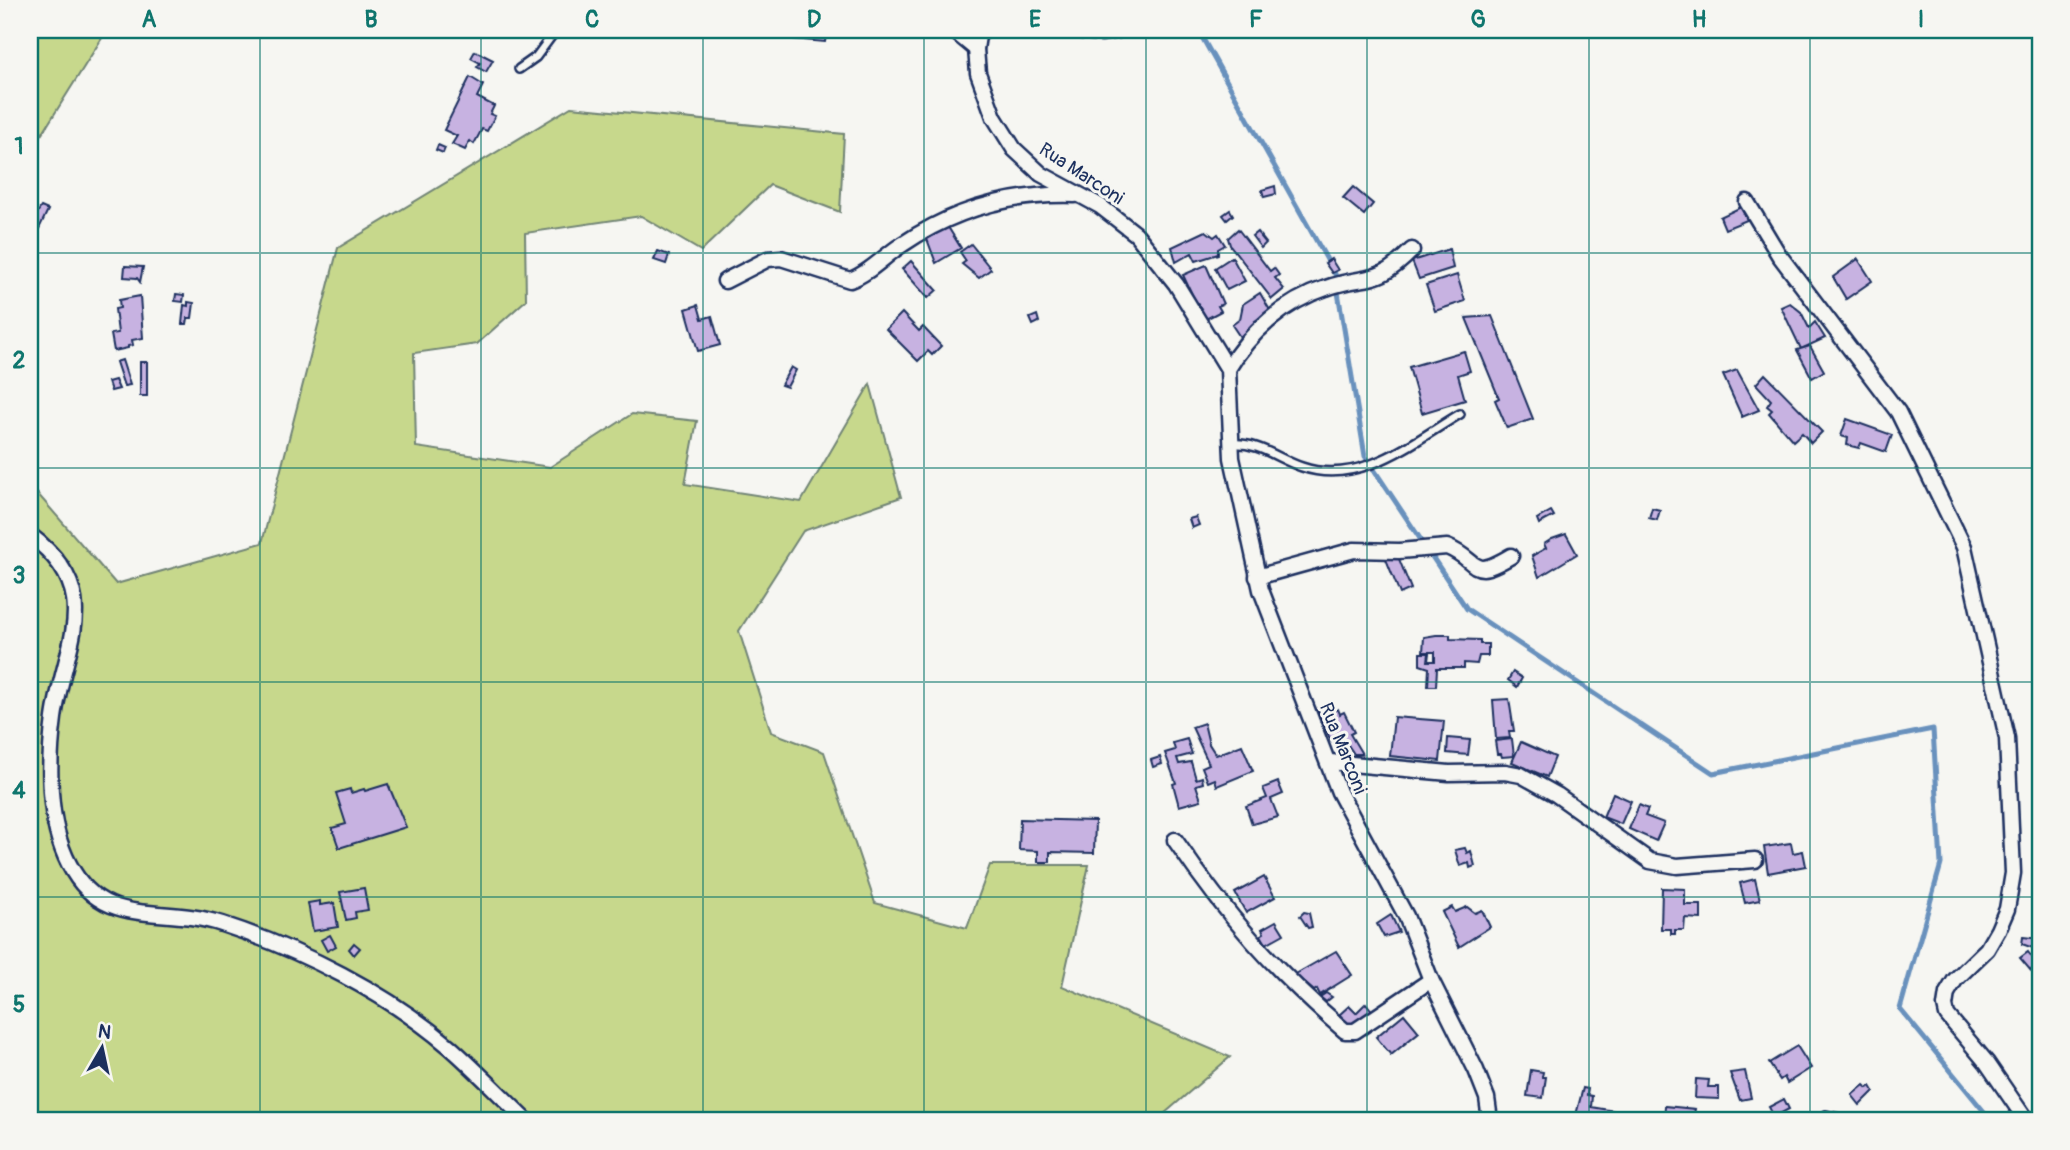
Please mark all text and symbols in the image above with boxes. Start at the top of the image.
text: A [142,5,157,34]
text: B [364,5,378,34]
text: C [585,5,599,34]
text: D [807,5,821,34]
text: E [1029,5,1041,34]
text: F [1249,5,1263,34]
text: G [1470,5,1486,34]
text: H [1692,5,1706,34]
text: I [1918,5,1924,34]
text: 1 [15,132,24,161]
street label: Rua Marconi [1034,137,1129,210]
text: 2 [13,346,26,375]
text: 3 [13,561,25,590]
street label: Rua Marconi [1314,699,1372,798]
text: 4 [12,776,26,805]
text: 5 [13,990,25,1019]
north arrow [66,1014,136,1084]
text: N [96,1019,113,1045]

